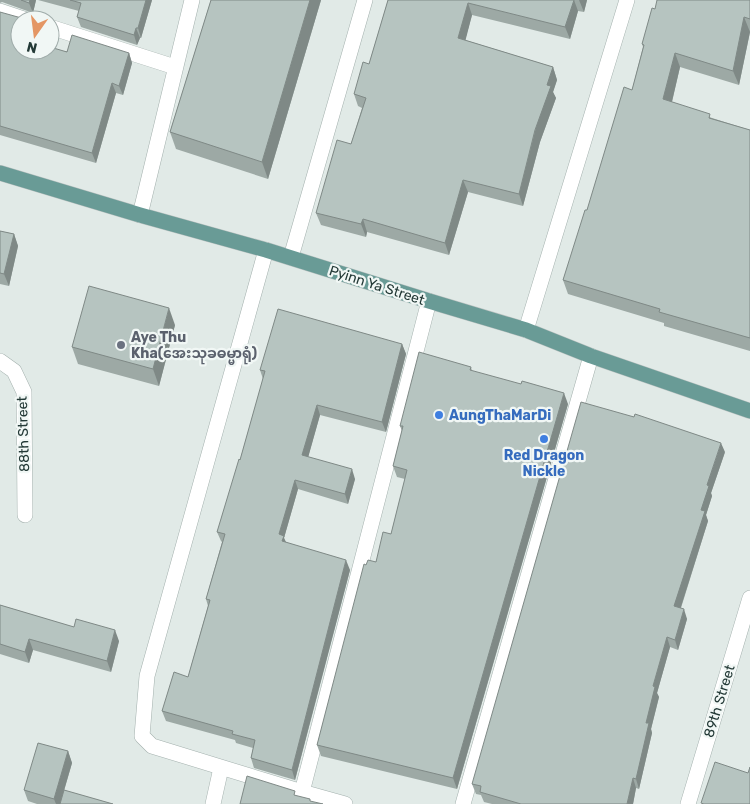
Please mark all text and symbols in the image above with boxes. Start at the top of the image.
north arrow [10,10,60,60]
text: N [25,38,39,57]
street label: Pyinn Ya Street [327,262,427,309]
place label: Aye Thu Kha(အေးသုခဓမ္မာရုံ) [131,329,257,365]
marker: Aye Thu Kha(အေးသုခဓမ္မာရုံ) [115,339,127,351]
street label: 88th Street [14,395,33,472]
place label: AungThaMarDi [449,407,551,424]
marker: AungThaMarDi [433,409,445,421]
marker: Red Dragon Nickle [538,433,550,445]
place label: Red Dragon Nickle [504,447,584,480]
street label: 89th Street [700,662,739,740]

